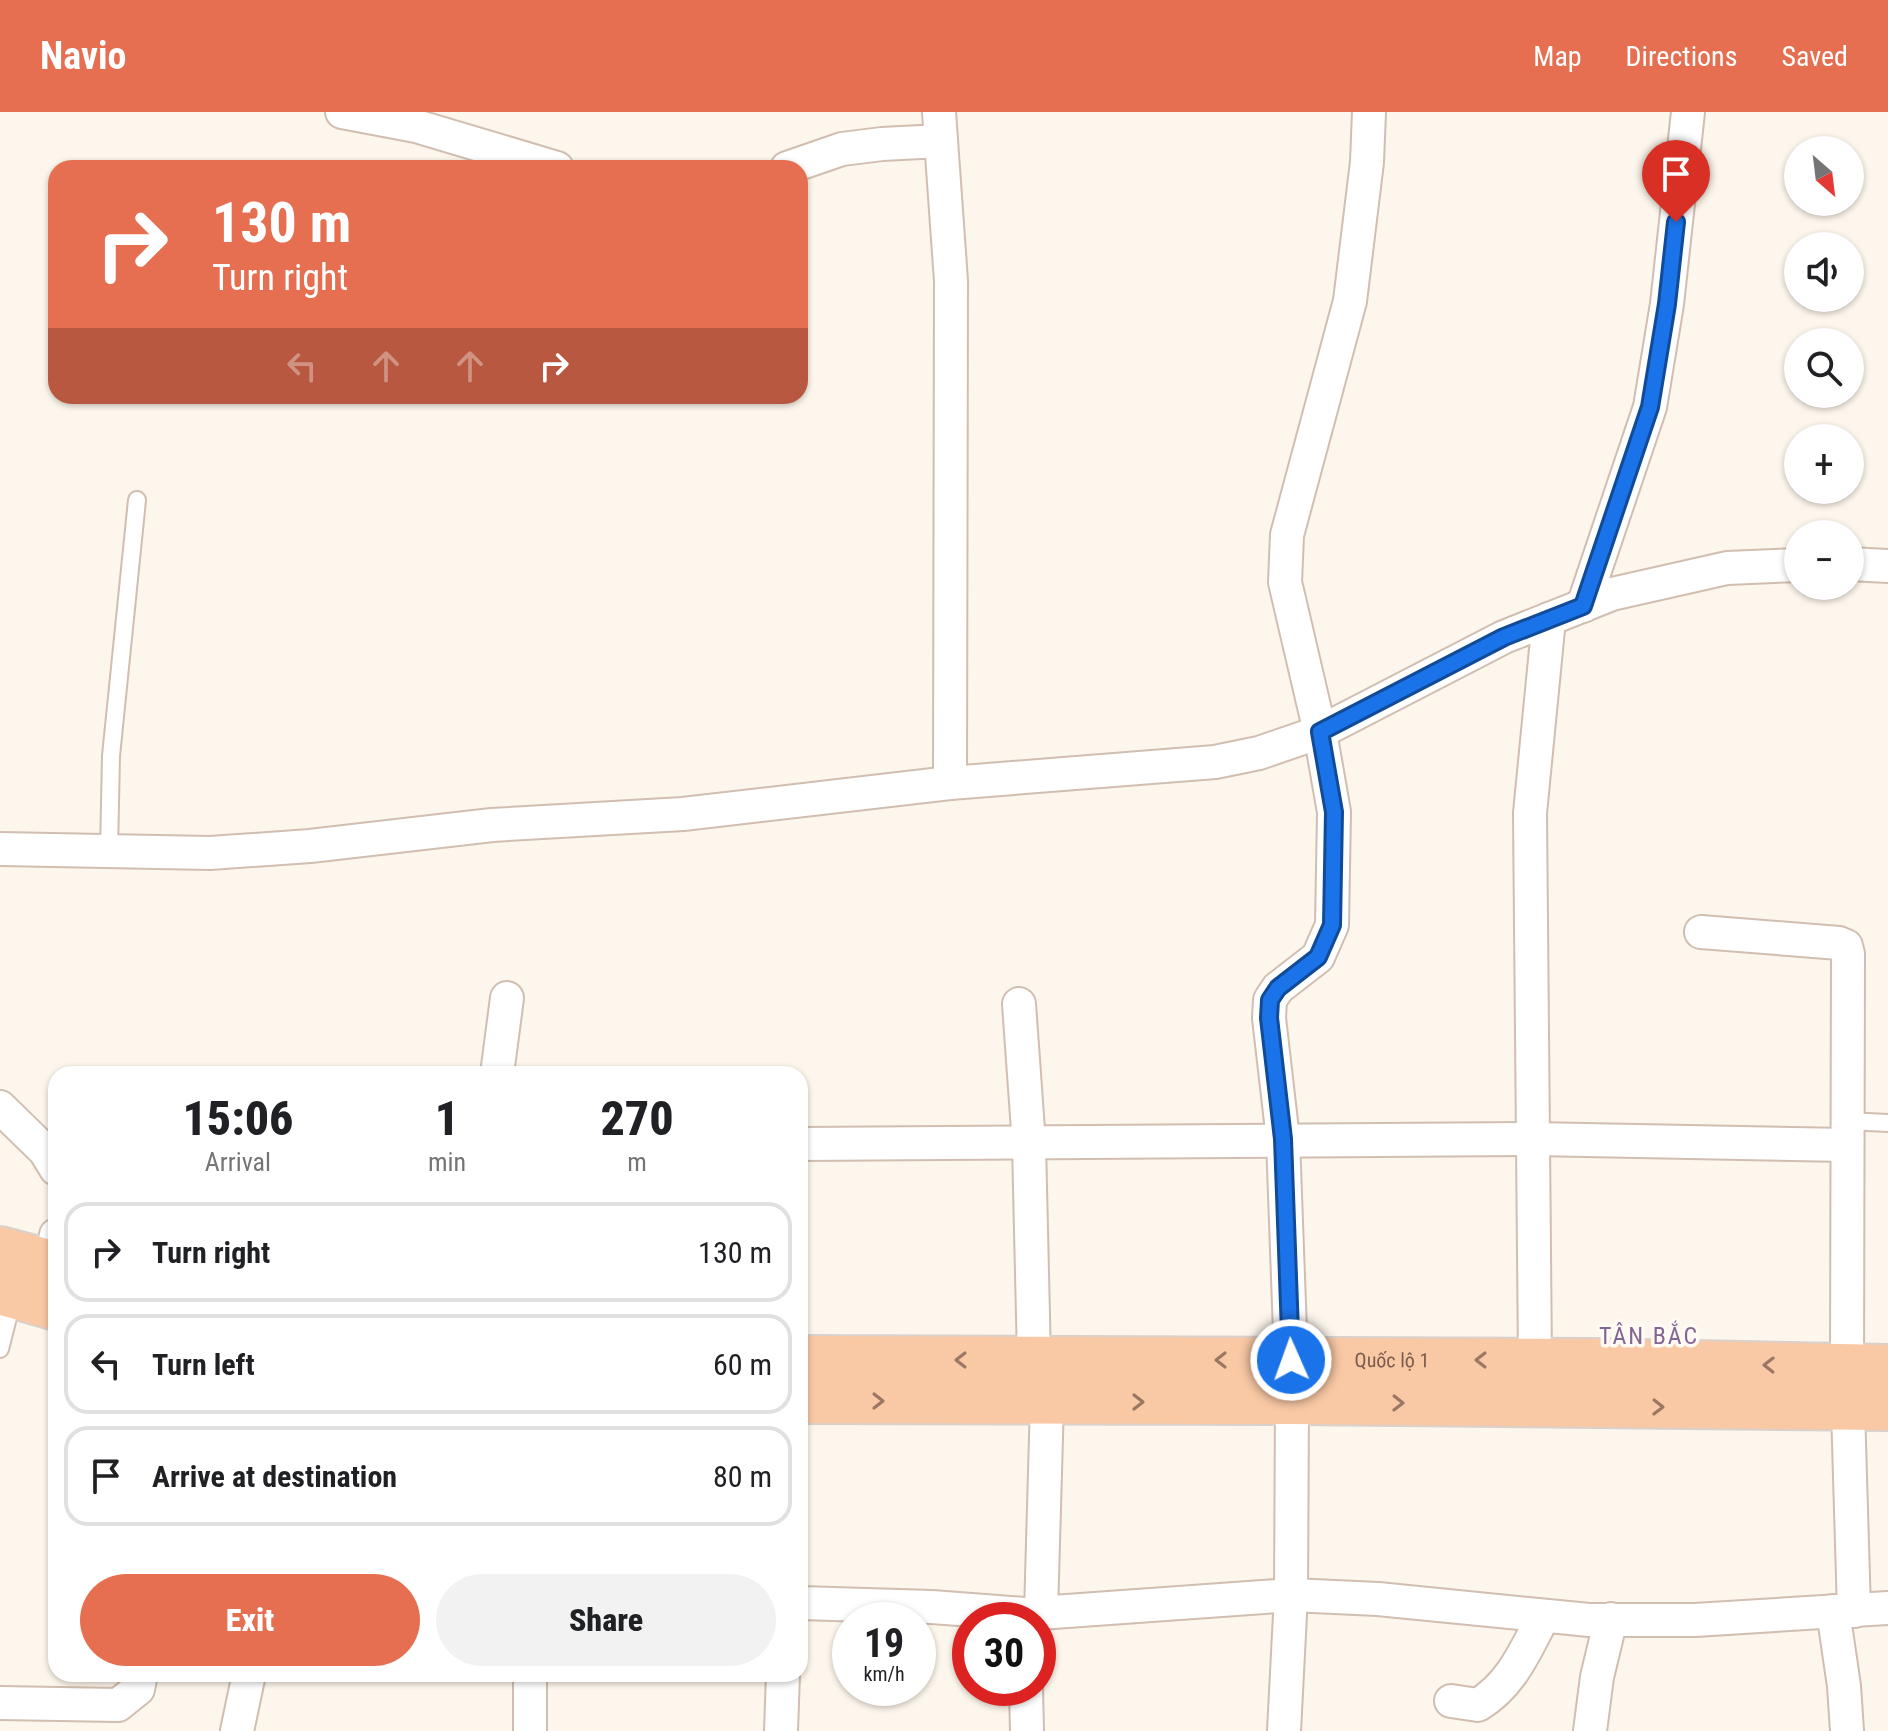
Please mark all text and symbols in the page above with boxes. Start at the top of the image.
text: Navio [40,34,126,78]
text: Map [1533,40,1582,73]
text: Directions [1626,40,1737,73]
text: Saved [1781,40,1848,73]
north arrow [1784,136,1864,216]
map controls [1784,136,1864,600]
pin [1642,140,1710,222]
icon: arrive [1654,152,1698,196]
text: 130 m [212,190,351,256]
icon: right [80,192,184,296]
button: sound [1784,232,1864,312]
text: Turn right [212,257,348,299]
button: search [1784,328,1864,408]
icon: left [280,344,324,388]
icon: ahead [364,344,408,388]
icon: ahead [448,344,492,388]
icon: right [532,344,576,388]
button: + [1784,424,1864,504]
button: − [1784,520,1864,600]
text: 15:06 [182,1090,294,1147]
text: 1 [435,1090,459,1147]
text: 270 [600,1090,674,1147]
text: Arrival [205,1147,271,1177]
text: min [428,1147,466,1177]
text: m [627,1147,647,1177]
icon: right [84,1230,128,1274]
text: Turn right [152,1235,270,1270]
text: 130 m [698,1235,772,1270]
position arrow [1249,1318,1333,1402]
district label: TÂN BẮC [1599,1320,1699,1350]
icon: left [84,1342,128,1386]
text: Turn left [152,1347,255,1382]
text: 60 m [713,1347,772,1382]
street label: Quốc lộ 1 [1355,1348,1429,1372]
one-way arrow [954,1351,967,1368]
one-way arrow [1214,1351,1227,1369]
one-way arrow [1474,1351,1487,1369]
one-way arrow [1762,1356,1775,1373]
one-way arrow [872,1392,885,1410]
one-way arrow [1132,1393,1145,1411]
one-way arrow [1392,1395,1405,1412]
one-way arrow [1652,1398,1665,1416]
icon: arrive [84,1454,128,1498]
text: Arrive at destination [152,1459,397,1494]
text: 80 m [713,1459,772,1494]
button: Exit [80,1574,420,1666]
button: Share [436,1574,776,1666]
speed limit sign: 30 [952,1602,1056,1706]
text: 19 [864,1620,904,1667]
text: km/h [863,1662,905,1686]

